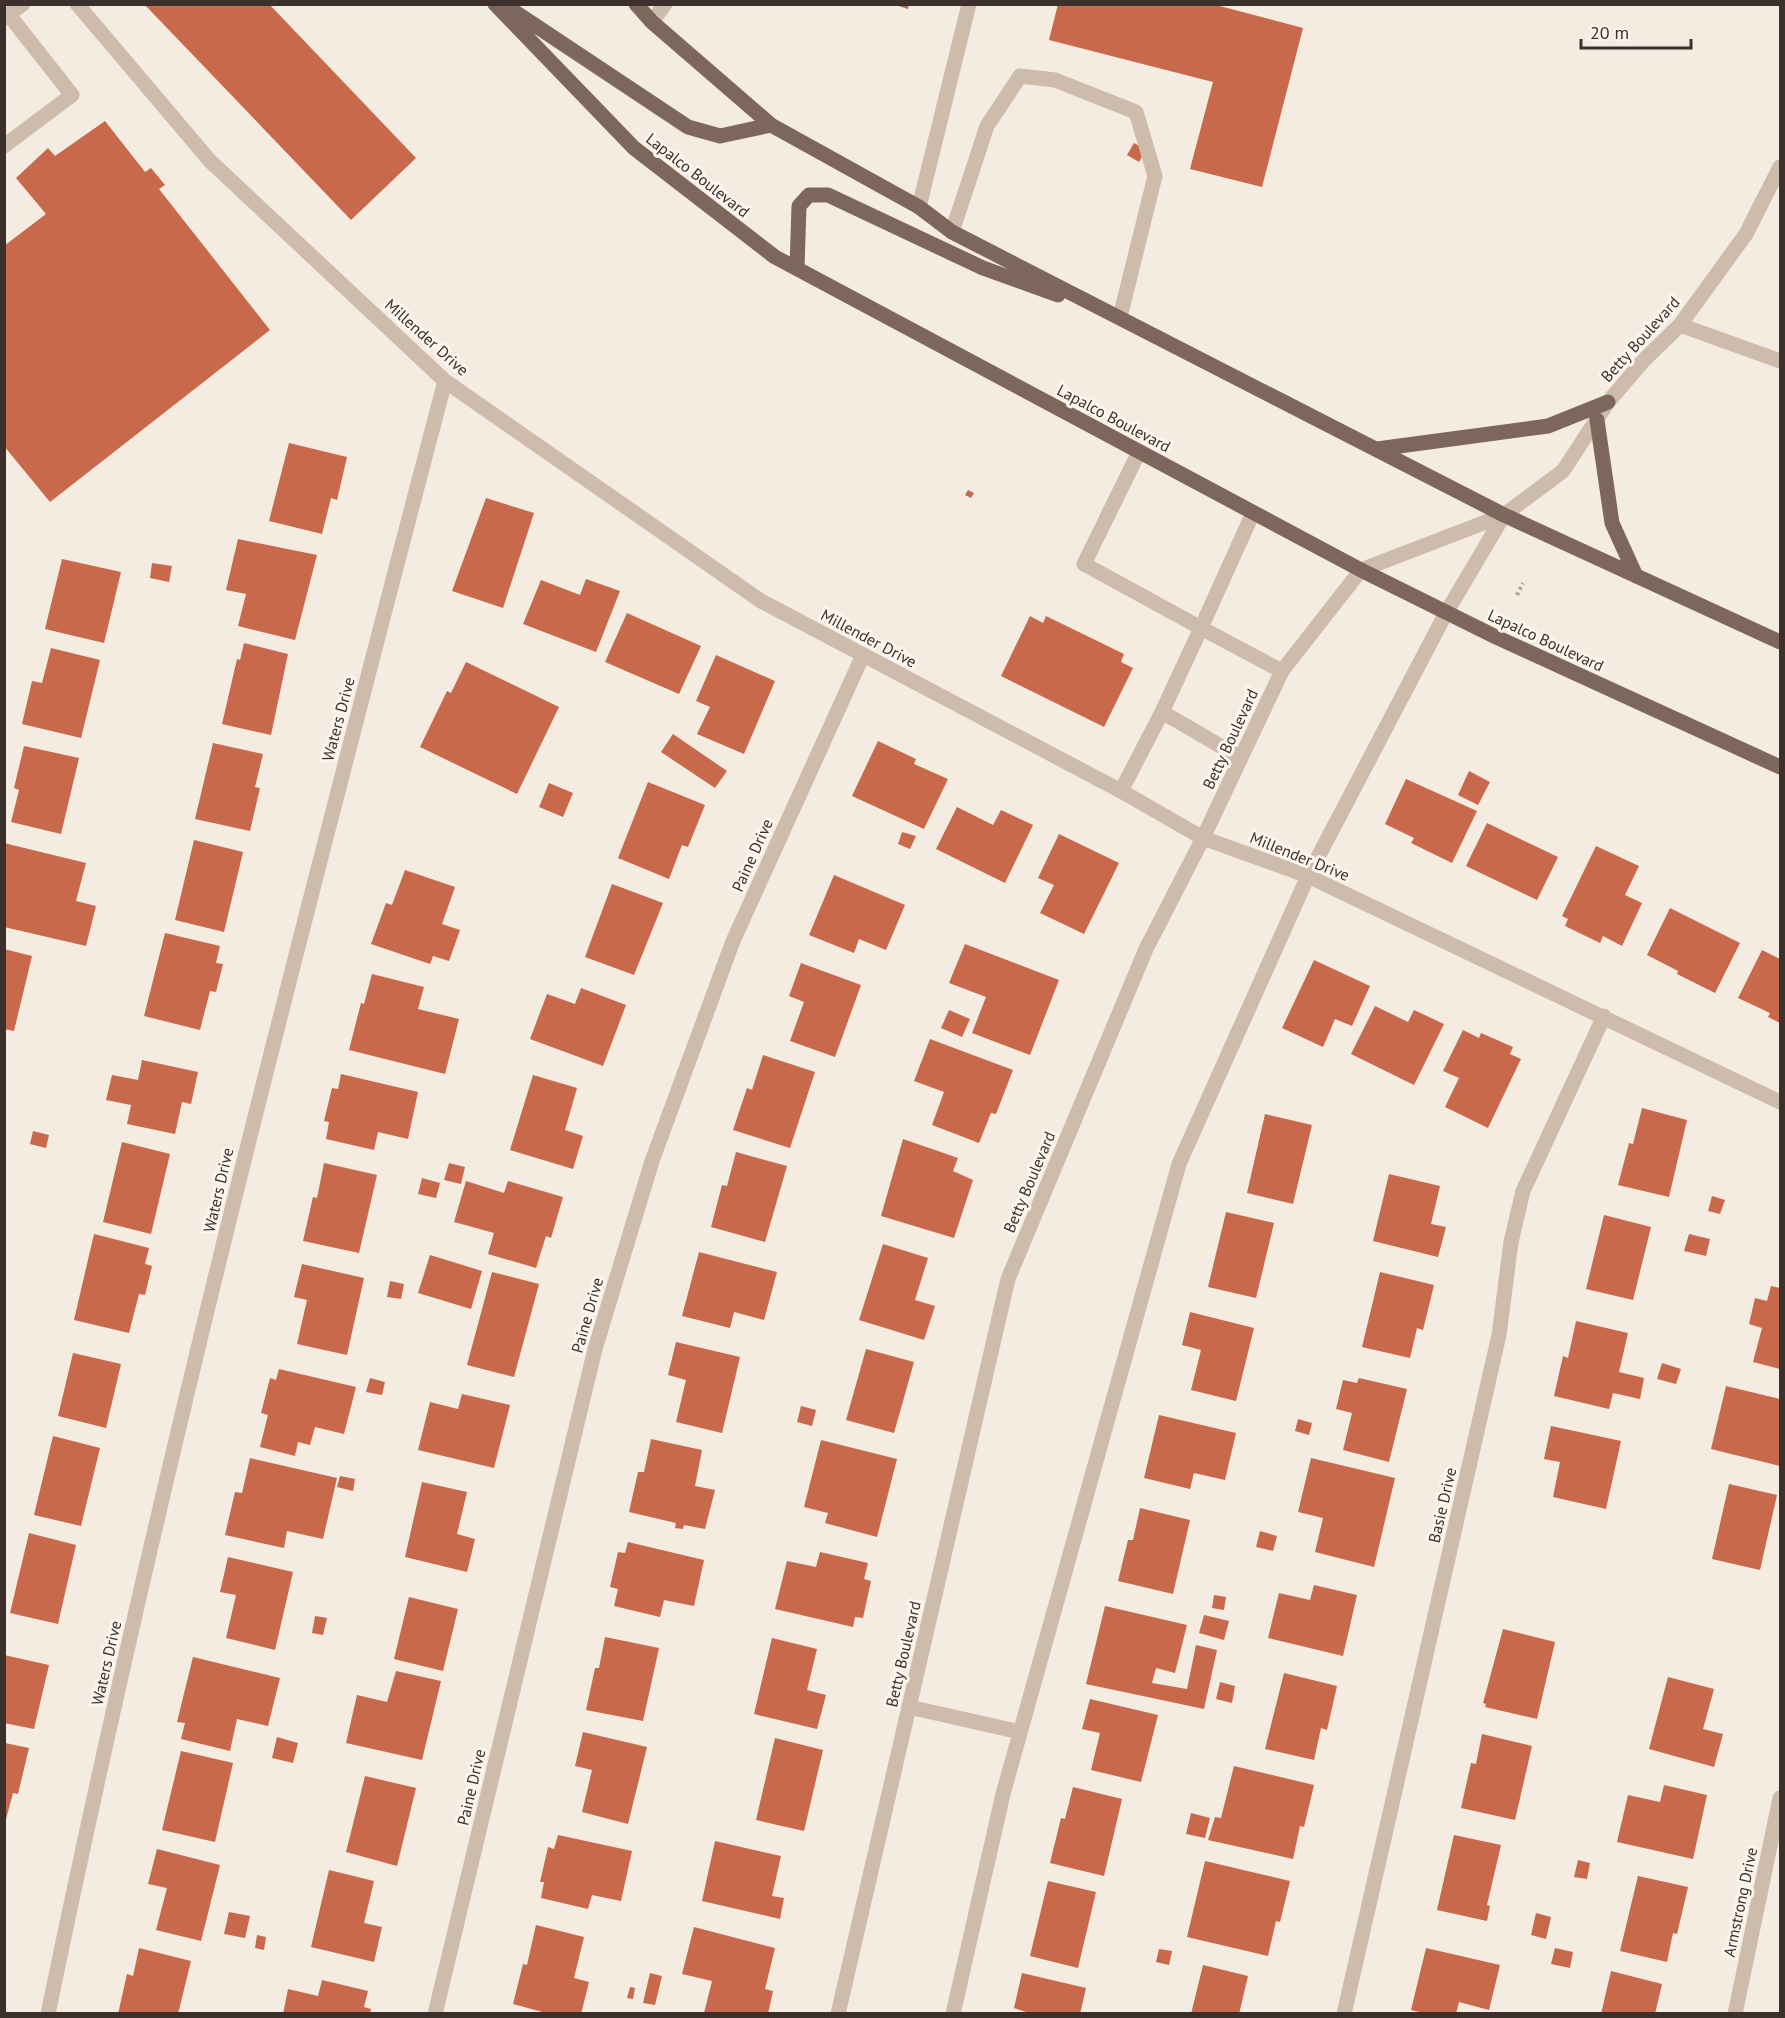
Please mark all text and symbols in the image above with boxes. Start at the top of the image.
scale bar [1581,12,1690,50]
text: 20 m [1590,21,1629,44]
street label: Lapalco Boulevard [642,128,754,222]
street label: Betty Boulevard [1596,292,1684,386]
street label: Millender Drive [381,294,473,380]
street label: Lapalco Boulevard [1054,380,1174,456]
street label: Millender Drive [818,604,920,672]
street label: Lapalco Boulevard [1485,604,1607,676]
street label: Waters Drive [317,675,359,763]
street label: Betty Boulevard [1198,686,1262,792]
street label: Paine Drive [727,815,777,895]
street label: Millender Drive [1247,827,1353,885]
street label: Betty Boulevard [999,1128,1059,1236]
street label: Waters Drive [199,1146,237,1234]
street label: Paine Drive [567,1275,607,1355]
street label: Basie Drive [1424,1465,1460,1545]
street label: Betty Boulevard [881,1599,925,1709]
street label: Waters Drive [87,1619,125,1707]
street label: Paine Drive [453,1747,489,1827]
street label: Armstrong Drive [1719,1845,1761,1959]

